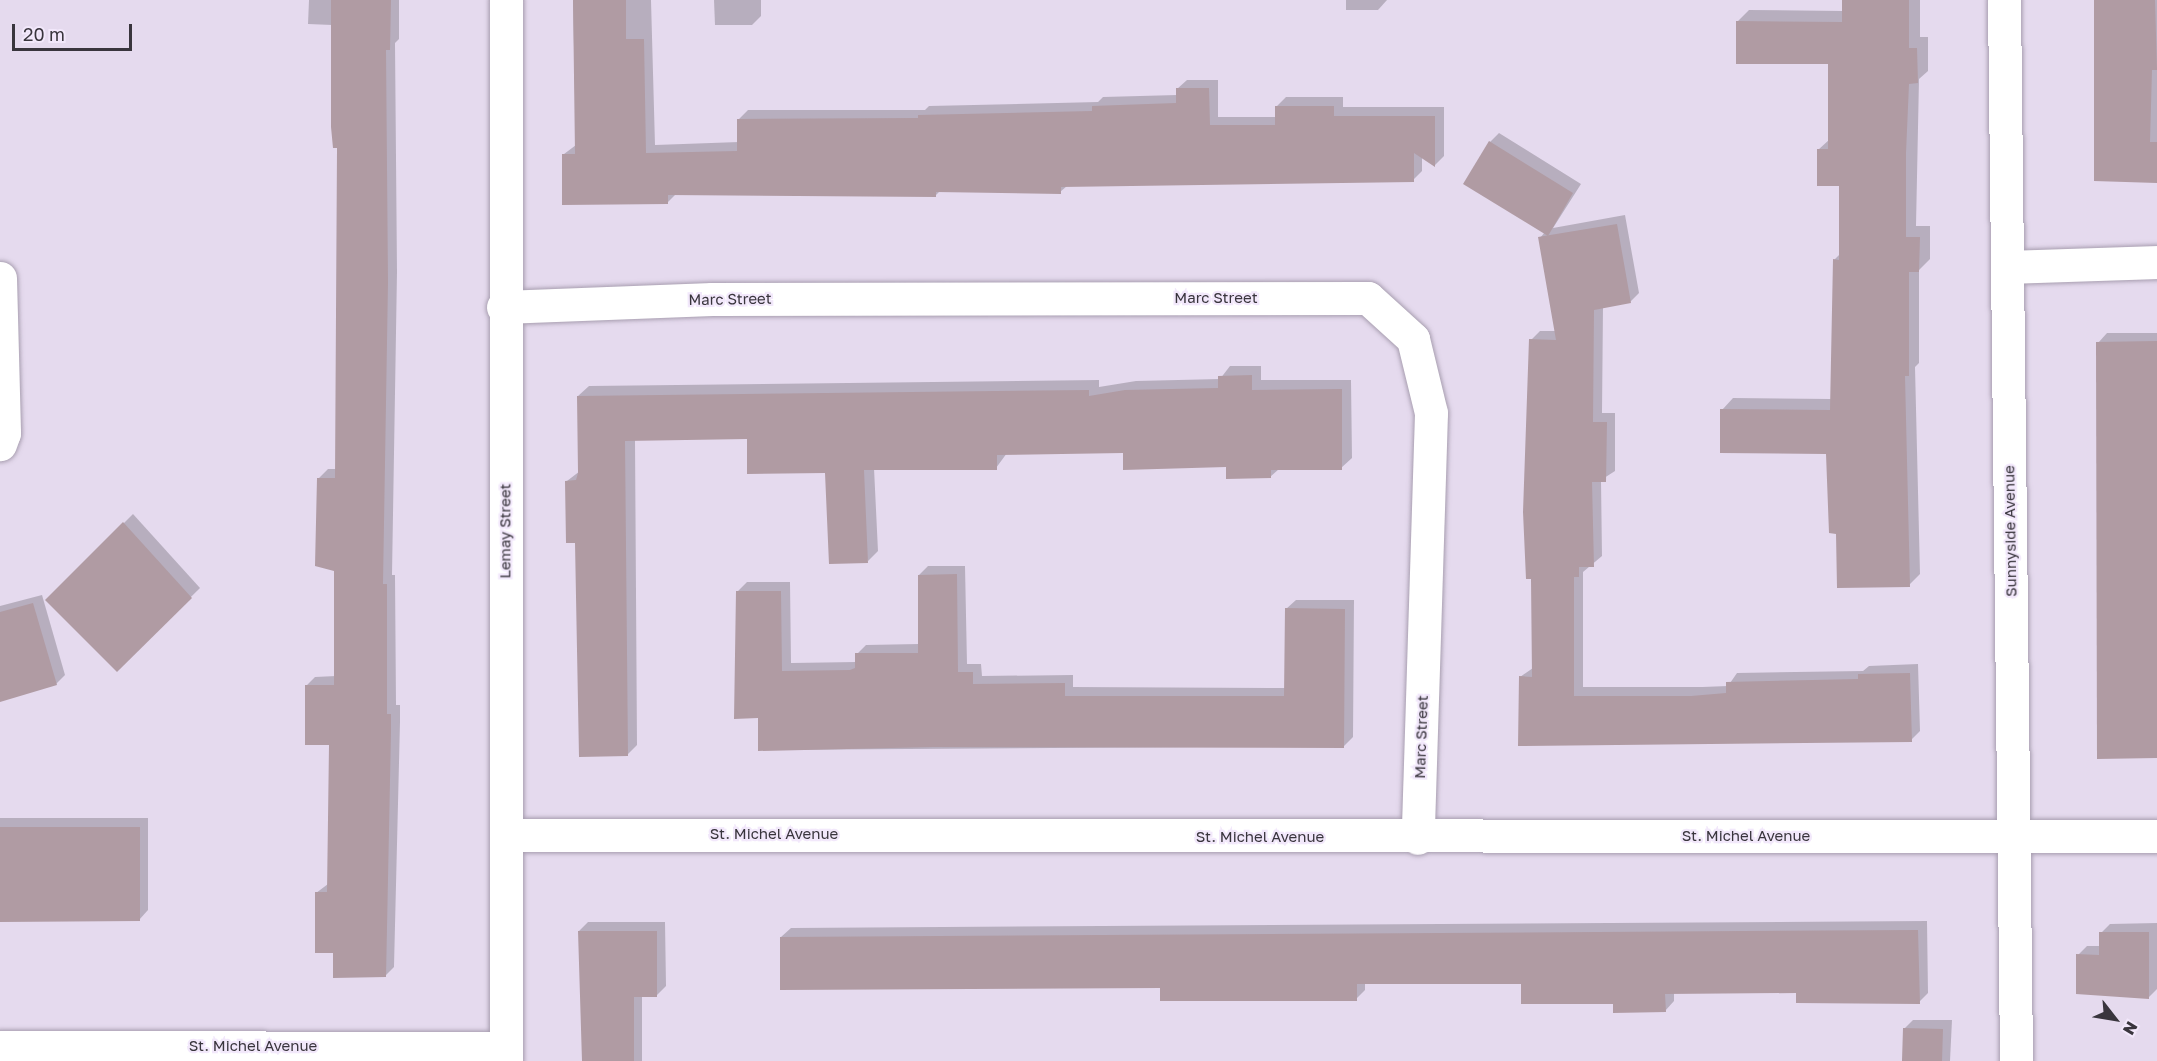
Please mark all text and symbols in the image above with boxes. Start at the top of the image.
scale bar [15,12,135,50]
text: 20 m [23,23,65,45]
street label: Marc Street [688,289,772,309]
street label: Marc Street [1174,289,1258,307]
street label: Sunnyside Avenue [2000,465,2020,597]
street label: Lemay Street [496,483,514,579]
street label: Marc Street [1411,695,1431,779]
street label: St. Michel Avenue [710,825,838,843]
street label: St. Michel Avenue [1682,827,1810,845]
street label: St. Michel Avenue [1196,828,1324,846]
north arrow [2085,989,2145,1049]
text: N [2119,1018,2142,1039]
street label: St. Michel Avenue [189,1037,317,1055]

